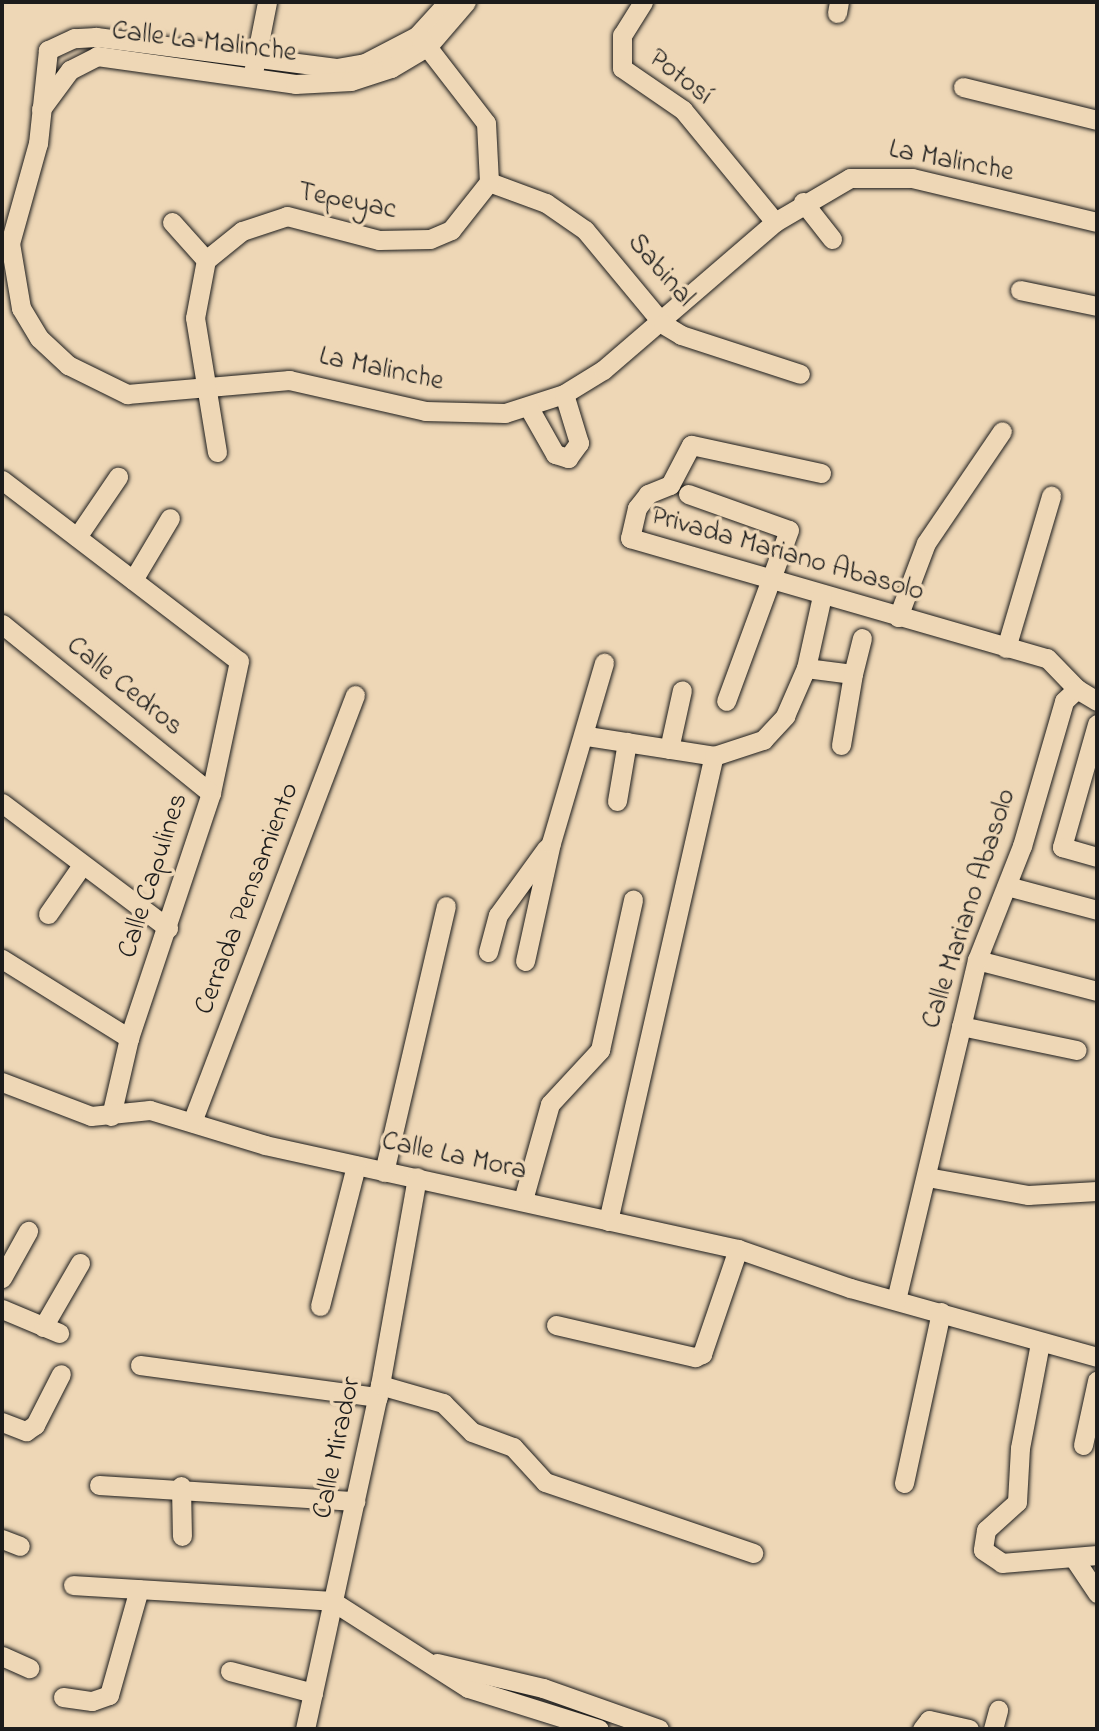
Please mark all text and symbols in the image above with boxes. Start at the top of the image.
street label: Calle La Malinche [110,15,298,71]
street label: Potosí [641,42,719,114]
street label: La Malinche [886,133,1016,191]
street label: Tepeyac [295,176,399,228]
street label: Sabinal [619,227,701,315]
street label: La Malinche [316,340,446,400]
street label: Privada Mariano Abasolo [646,500,928,610]
street label: Calle Cedros [59,630,189,744]
street label: Cerrada Pensamiento [188,778,308,1020]
street label: Calle Mariano Abasolo [915,785,1025,1033]
street label: Calle Capulines [112,789,196,963]
street label: Calle La Mora [378,1125,530,1189]
street label: Calle Mirador [307,1374,369,1522]

